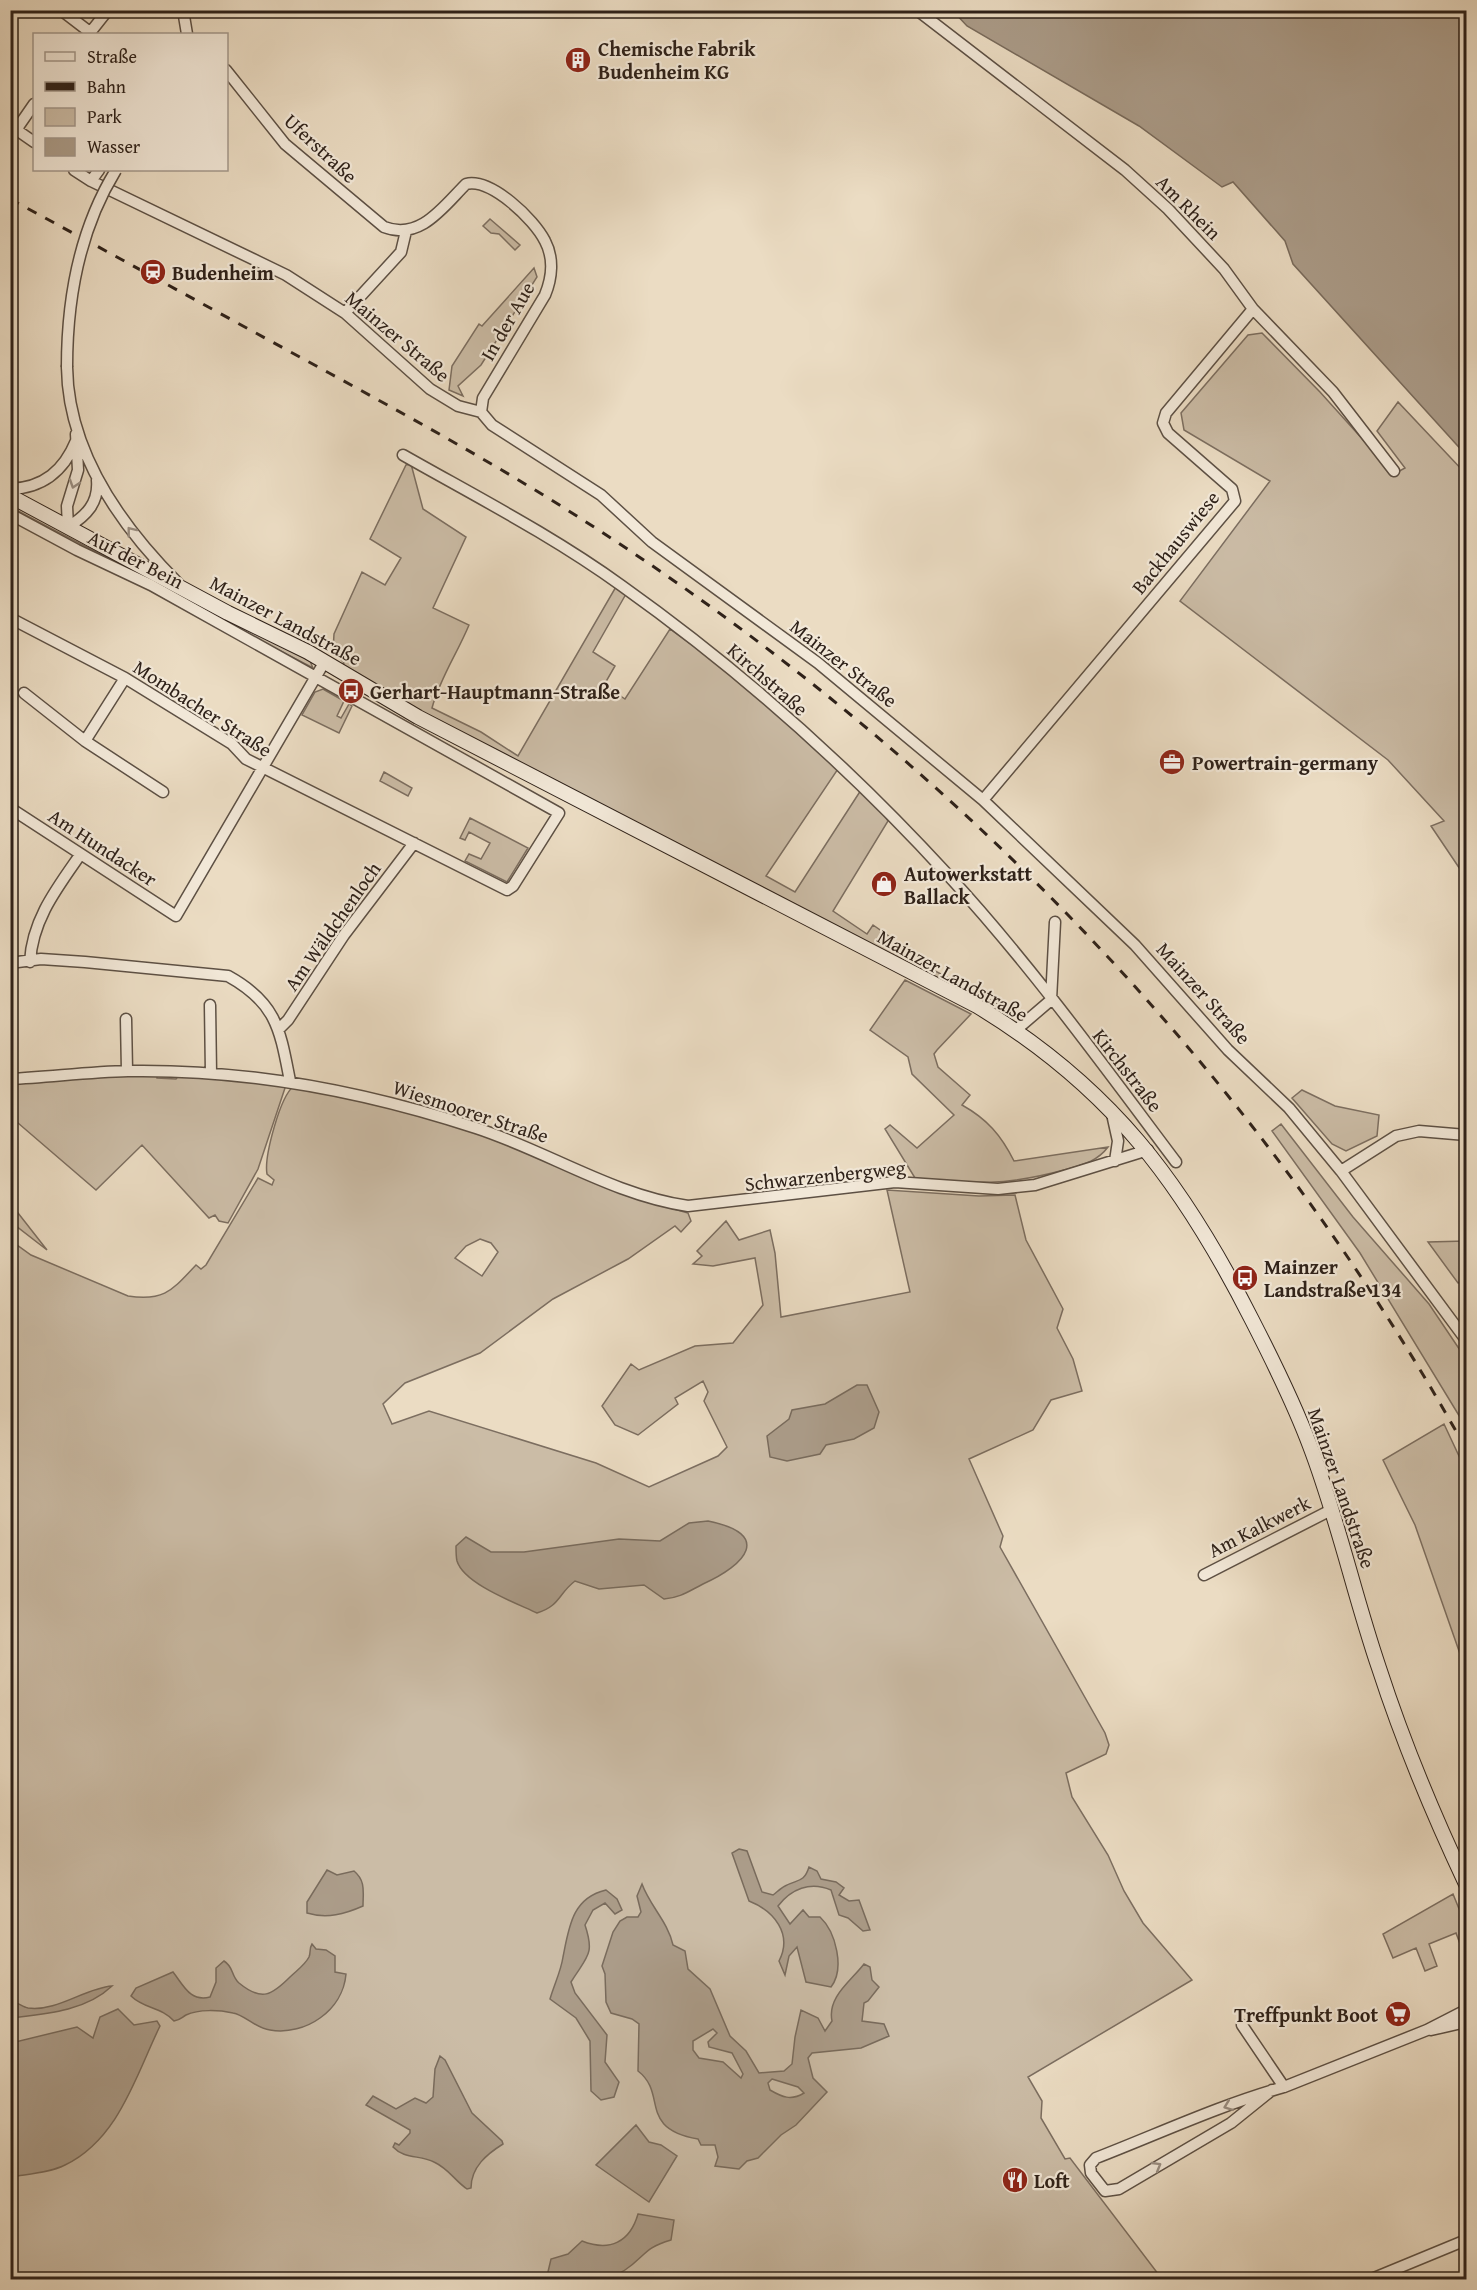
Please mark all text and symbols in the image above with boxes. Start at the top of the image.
legend [33,33,228,171]
place label: Chemische Fabrik Budenheim KG [598,34,756,86]
text: Straße [87,43,137,70]
building icon: Chemische Fabrik Budenheim KG [563,45,593,75]
text: Bahn [87,73,126,100]
text: Park [87,103,123,130]
street label: Uferstraße [278,106,364,190]
text: Wasser [87,133,141,160]
street label: Am Rhein [1150,168,1228,246]
station icon: Budenheim [138,257,168,287]
place label: Budenheim [172,258,274,287]
street label: In der Aue [473,276,541,366]
street label: Mainzer Straße [339,283,457,389]
one-way arrow [69,478,81,489]
street label: Backhauswiese [1124,484,1226,600]
street label: Auf der Bein [83,522,189,596]
one-way arrow [127,527,138,538]
street label: Mainzer Landstraße [205,568,367,672]
street label: Mainzer Straße [784,612,904,714]
street label: Kirchstraße [721,636,815,722]
street label: Mombacher Straße [128,652,278,764]
bus stop icon: Gerhart-Hauptmann-Straße [336,676,366,706]
place label: Gerhart-Hauptmann-Straße [370,677,620,706]
office icon: Powertrain-germany [1157,747,1187,777]
place label: Powertrain-germany [1192,748,1379,777]
street label: Am Hundacker [43,801,163,893]
street label: Am Wäldchenloch [277,856,387,996]
place label: Autowerkstatt Ballack [904,859,1033,911]
shop icon: Autowerkstatt Ballack [869,869,899,899]
street label: Mainzer Landstraße [872,922,1034,1028]
street label: Mainzer Straße [1150,935,1258,1051]
street label: Kirchstraße [1086,1022,1170,1118]
street label: Wiesmoorer Straße [389,1072,553,1150]
street label: Schwarzenbergweg [743,1152,907,1198]
place label: Mainzer Landstraße 134 [1264,1252,1402,1304]
bus stop icon: Mainzer Landstraße 134 [1230,1263,1260,1293]
street label: Mainzer Landstraße [1301,1404,1383,1572]
street label: Am Kalkwerk [1203,1487,1316,1564]
supermarket icon: Treffpunkt Boot [1383,1999,1413,2029]
place label: Treffpunkt Boot [1234,2000,1378,2029]
one-way arrow [1223,2099,1234,2111]
one-way arrow [1151,2162,1161,2174]
restaurant icon: Loft [1000,2165,1030,2195]
place label: Loft [1034,2166,1070,2195]

